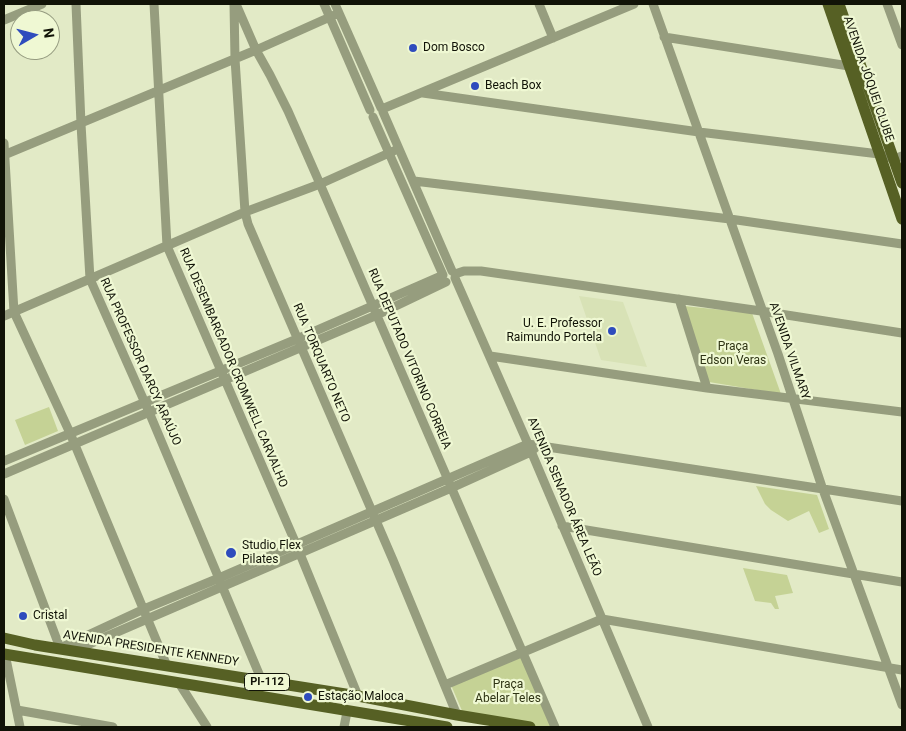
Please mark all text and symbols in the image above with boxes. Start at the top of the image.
north arrow [10,10,60,60]
street label: AVENIDA JÓQUEI CLUBE [840,14,896,144]
text: N [40,27,57,39]
place label: Dom Bosco [423,41,485,55]
marker: Dom Bosco [407,42,419,54]
place label: Beach Box [485,79,541,93]
marker: Beach Box [469,80,481,92]
street label: RUA DESEMBARGADOR CROMWELL CARVALHO [176,246,290,490]
street label: RUA DEPUTADO VITORINO CORREIA [364,267,454,451]
street label: RUA PROFESSOR DARCY ARAÚJO [96,276,184,448]
street label: AVENIDA VILMARY [766,300,812,402]
street label: RUA TORQUARTO NETO [289,301,353,425]
place label: U. E. Professor Raimundo Portela [506,317,602,345]
marker: U. E. Professor Raimundo Portela [606,325,618,337]
park label: Praça Edson Veras [700,340,766,368]
street label: AVENIDA SENADOR ÁREA LEÃO [524,415,604,579]
place label: Studio Flex Pilates [242,539,301,567]
marker: Studio Flex Pilates [224,546,238,560]
place label: Cristal [33,609,67,623]
marker: Cristal [17,610,29,622]
street label: AVENIDA PRESIDENTE KENNEDY [62,628,240,670]
road number: PI-112 [244,674,290,690]
park label: Praça Abelar Teles [475,678,541,706]
place label: Estação Maloca [318,690,404,704]
marker: Estação Maloca [302,691,314,703]

